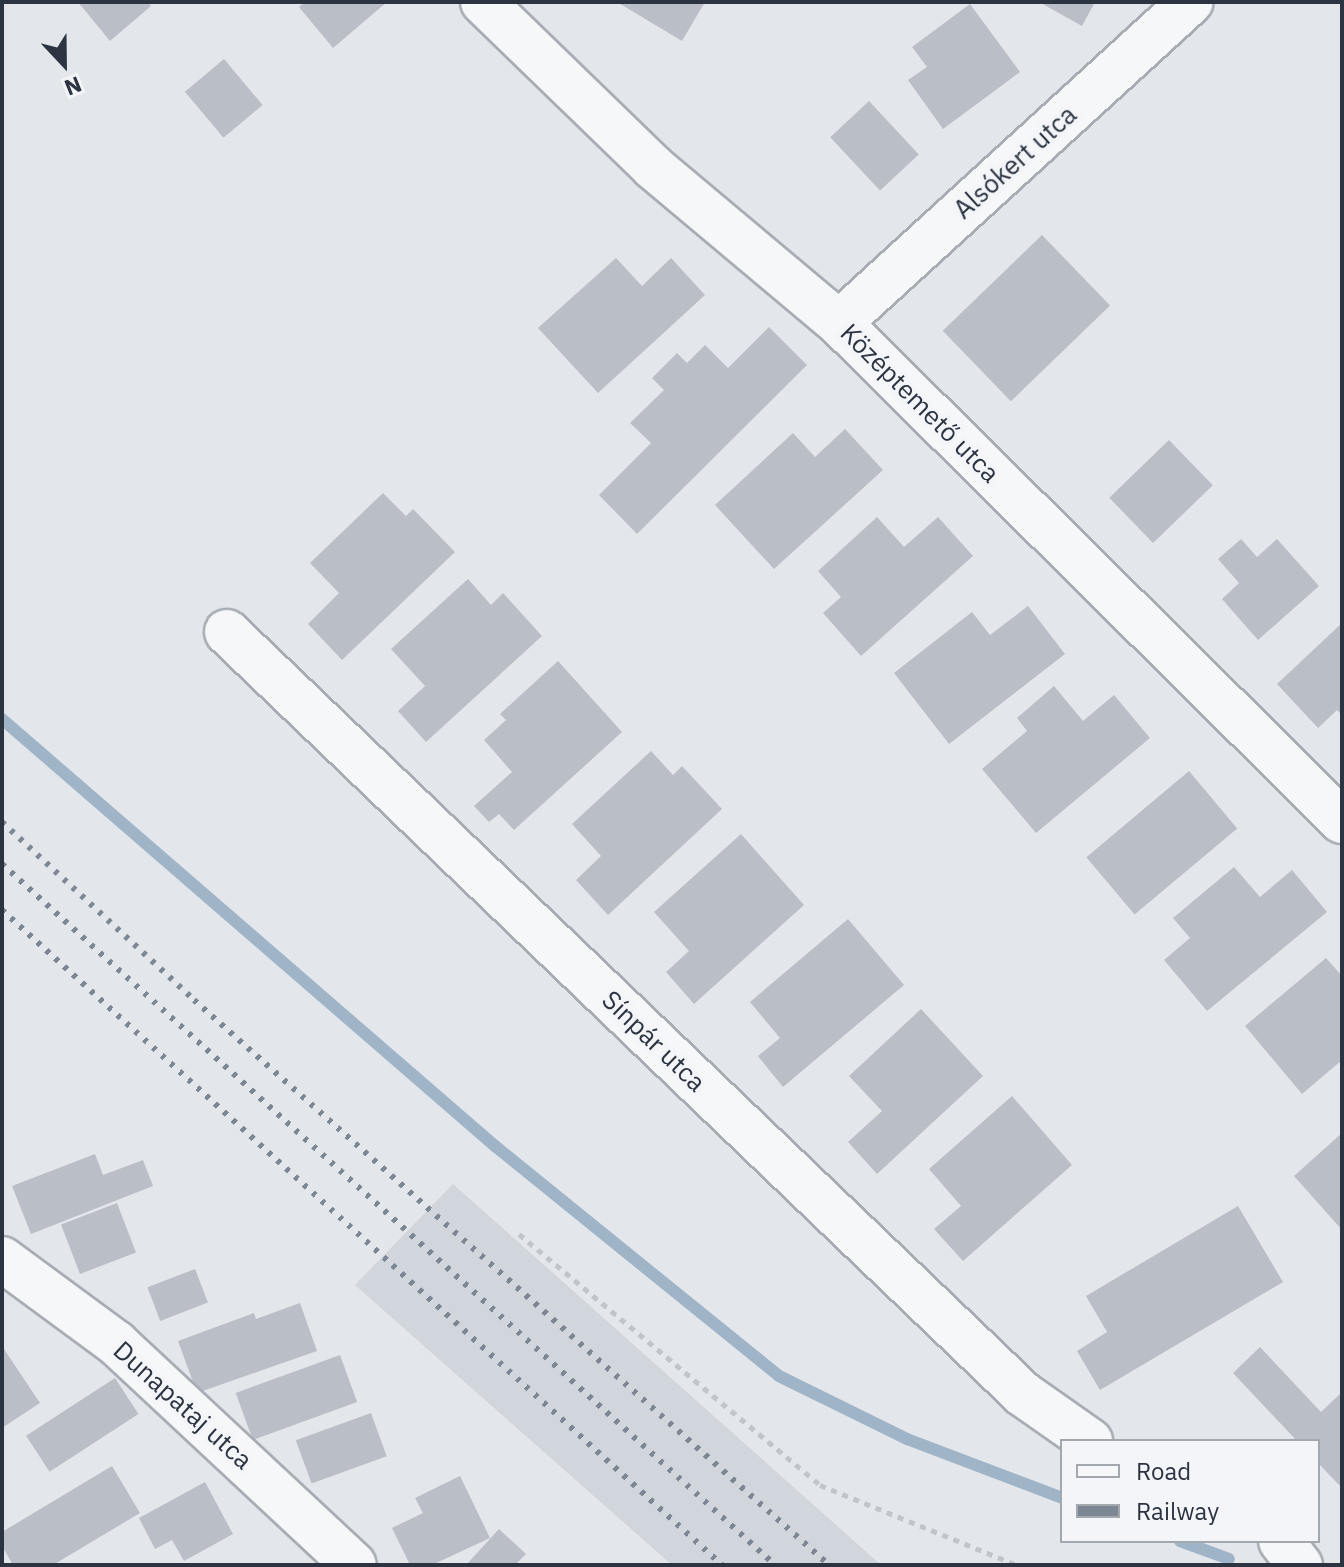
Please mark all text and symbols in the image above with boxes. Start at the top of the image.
north arrow [24,24,104,104]
text: N [60,70,86,103]
street label: Alsókert utca [947,99,1083,225]
street label: Középtemető utca [834,317,1006,489]
street label: Sínpár utca [596,984,712,1098]
street label: Dunapataj utca [107,1334,259,1476]
legend [1060,1439,1320,1543]
text: Road [1136,1455,1191,1487]
text: Railway [1136,1495,1219,1527]

